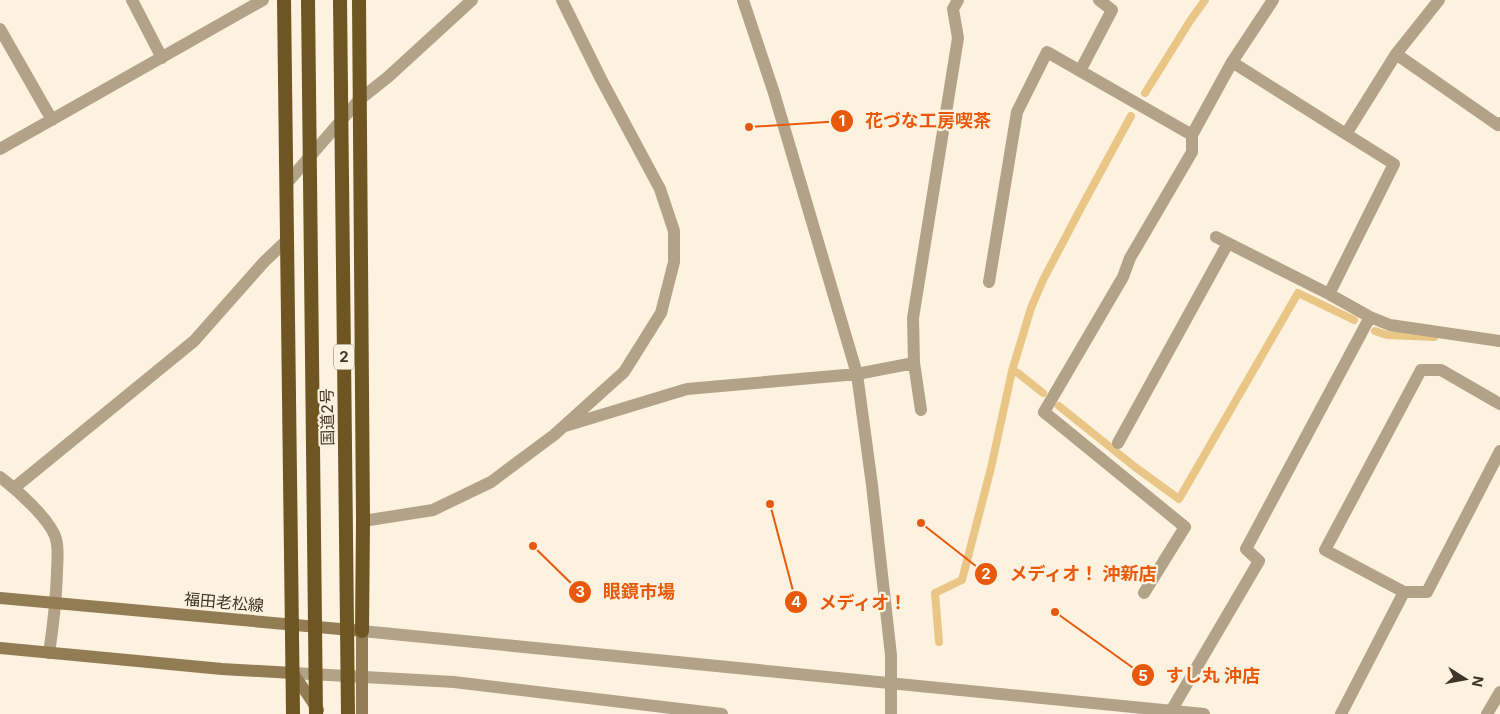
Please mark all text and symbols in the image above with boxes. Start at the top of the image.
callout: 花づな工房喫茶 [830,104,1001,137]
text: 花づな工房喫茶 [865,110,991,131]
text: 1 [839,111,845,130]
road number: 2 [334,344,354,370]
street label: 国道2号 [316,388,338,446]
callout: メディオ！ 沖新店 [974,558,1167,591]
text: メディオ！ 沖新店 [1009,563,1157,584]
text: 2 [981,564,991,583]
callout: 眼鏡市場 [568,575,685,608]
text: 眼鏡市場 [603,581,675,602]
text: 3 [575,582,585,601]
callout: メディオ！ [783,586,918,619]
street label: 福田老松線 [183,589,265,615]
text: 4 [791,592,801,611]
text: メディオ！ [819,592,907,613]
north arrow [1440,654,1490,704]
callout: すし丸 沖店 [1131,659,1270,692]
text: すし丸 沖店 [1166,665,1260,686]
text: 5 [1138,666,1148,685]
text: N [1469,675,1488,688]

